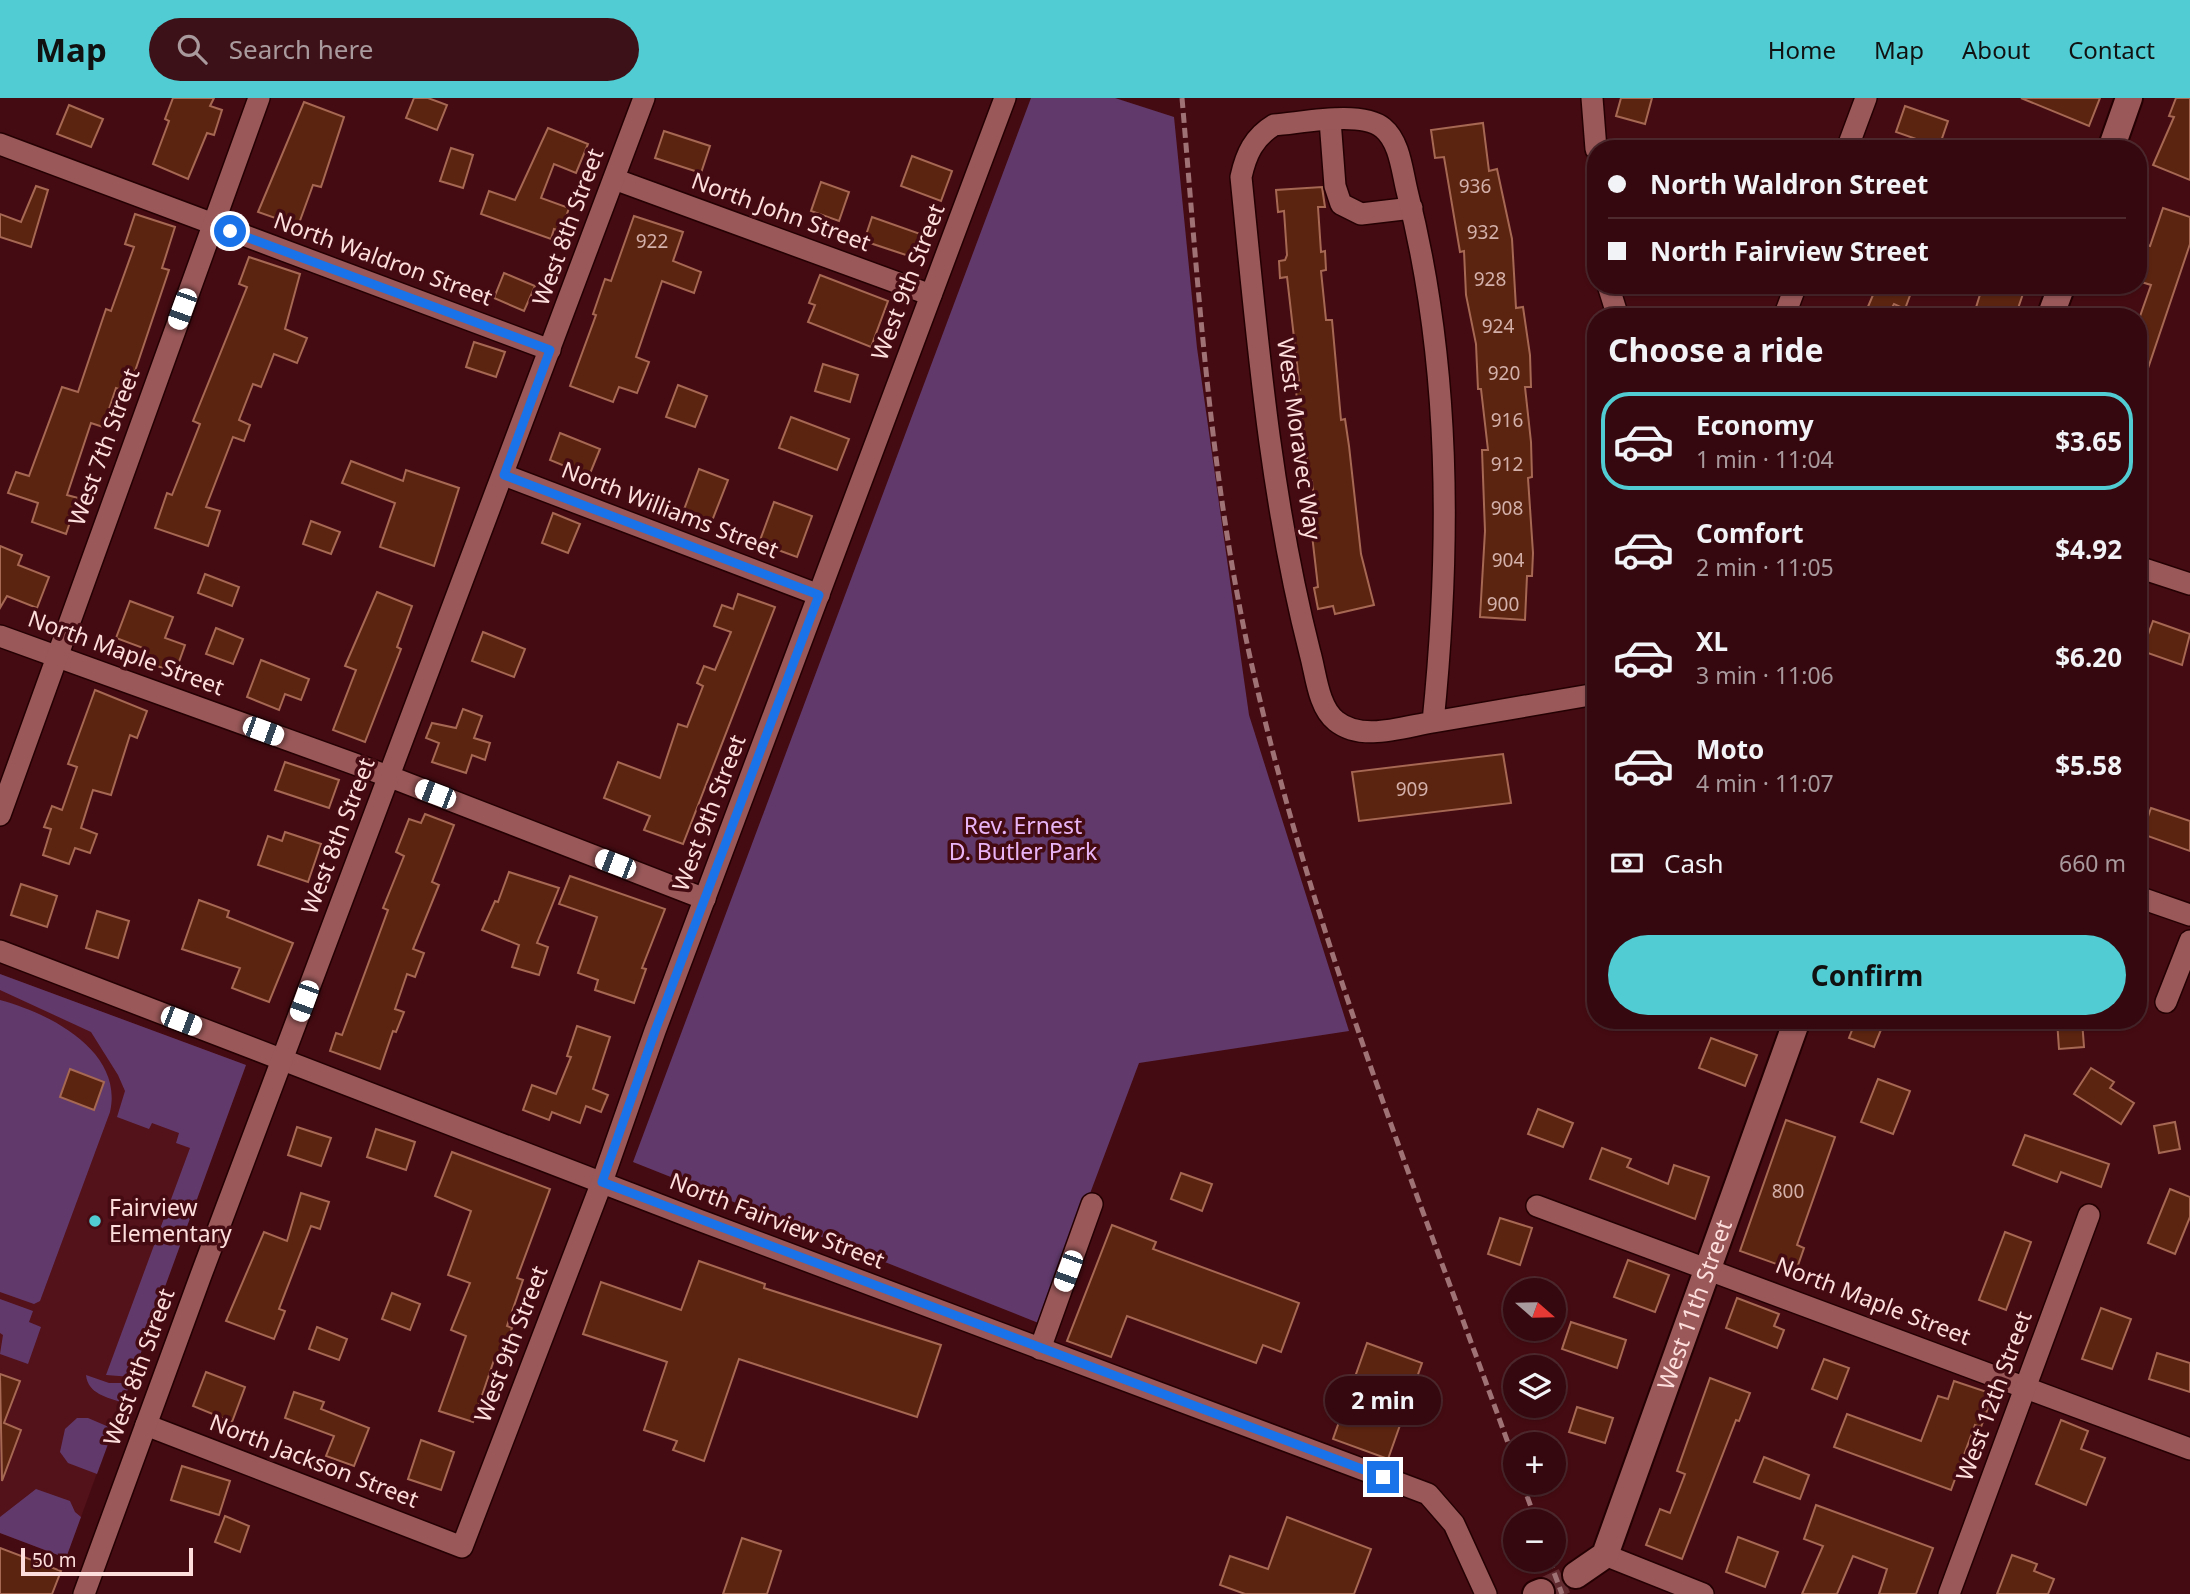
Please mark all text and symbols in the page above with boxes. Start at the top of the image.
search box [149,18,639,81]
text: Map [35,27,107,72]
icon: search [173,30,211,68]
text: Search here [229,31,373,67]
text: Home [1768,33,1836,66]
text: Map [1874,33,1924,66]
text: About [1962,33,2030,66]
text: Contact [2068,33,2155,66]
street label: West 8th Street [524,144,610,310]
street label: North John Street [687,164,875,258]
text: North Waldron Street [1650,166,1928,202]
house number: 936 [1459,173,1491,199]
street label: West 9th Street [863,199,952,364]
street label: North Waldron Street [269,204,497,313]
route start [214,215,246,247]
house number: 932 [1467,219,1499,245]
house number: 922 [636,228,668,254]
text: North Fairview Street [1650,233,1929,269]
house number: 928 [1474,266,1506,292]
car [165,286,200,332]
house number: 924 [1482,313,1514,339]
text: Choose a ride [1608,328,1824,371]
street label: West Moravec Way [1270,336,1330,542]
house number: 920 [1488,360,1520,386]
street label: West 7th Street [60,364,146,530]
house number: 916 [1491,407,1523,433]
text: Economy [1696,407,1814,443]
icon: car [1612,410,1675,473]
text: $3.65 [2055,423,2122,459]
text: 1 min · 11:04 [1696,443,1834,475]
house number: 912 [1491,451,1523,477]
street label: North Williams Street [557,453,784,565]
house number: 908 [1491,495,1523,521]
text: Comfort [1696,515,1804,551]
icon: car [1612,518,1675,581]
text: $4.92 [2055,531,2122,567]
house number: 904 [1492,547,1524,573]
text: 2 min · 11:05 [1696,551,1834,583]
house number: 900 [1487,591,1519,617]
street label: North Maple Street [24,602,229,702]
text: XL [1696,623,1728,659]
icon: car [1612,626,1675,689]
text: $6.20 [2055,639,2122,675]
text: 3 min · 11:06 [1696,659,1834,691]
car [240,714,287,748]
street label: West 9th Street [664,730,753,895]
text: Moto [1696,731,1764,767]
icon: car [1612,734,1675,797]
text: $5.58 [2055,747,2122,783]
street label: West 8th Street [293,753,382,918]
text: 4 min · 11:07 [1696,767,1834,799]
house number: 909 [1396,776,1428,802]
car [412,777,459,811]
park label: Rev. Ernest D. Butler Park [949,809,1098,867]
icon: cash [1608,844,1646,882]
text: Cash [1664,845,1724,881]
car [592,847,639,881]
text: 660 m [2059,847,2126,879]
button: Confirm [1608,935,2126,1015]
car [287,978,322,1024]
car [158,1004,205,1038]
street label: North Fairview Street [665,1164,890,1276]
house number: 800 [1772,1178,1804,1204]
place label: Fairview Elementary [109,1191,232,1249]
marker: Fairview Elementary [87,1213,103,1229]
street label: West 11th Street [1649,1215,1739,1394]
car [1051,1248,1086,1294]
street label: North Maple Street [1771,1248,1975,1352]
street label: West 9th Street [466,1261,555,1426]
north arrow [1503,1278,1566,1340]
map controls [1503,1278,1566,1572]
street label: West 8th Street [95,1284,181,1450]
street label: West 12th Street [1948,1306,2039,1485]
button: layers [1503,1355,1566,1418]
callout: 2 min [1325,1376,1441,1424]
text: 2 min [1351,1384,1415,1416]
street label: North Jackson Street [205,1405,423,1515]
button: + [1503,1432,1566,1495]
route end [1367,1461,1399,1493]
button: − [1503,1509,1566,1572]
scale bar [21,1545,192,1577]
text: 50 m [32,1547,76,1573]

